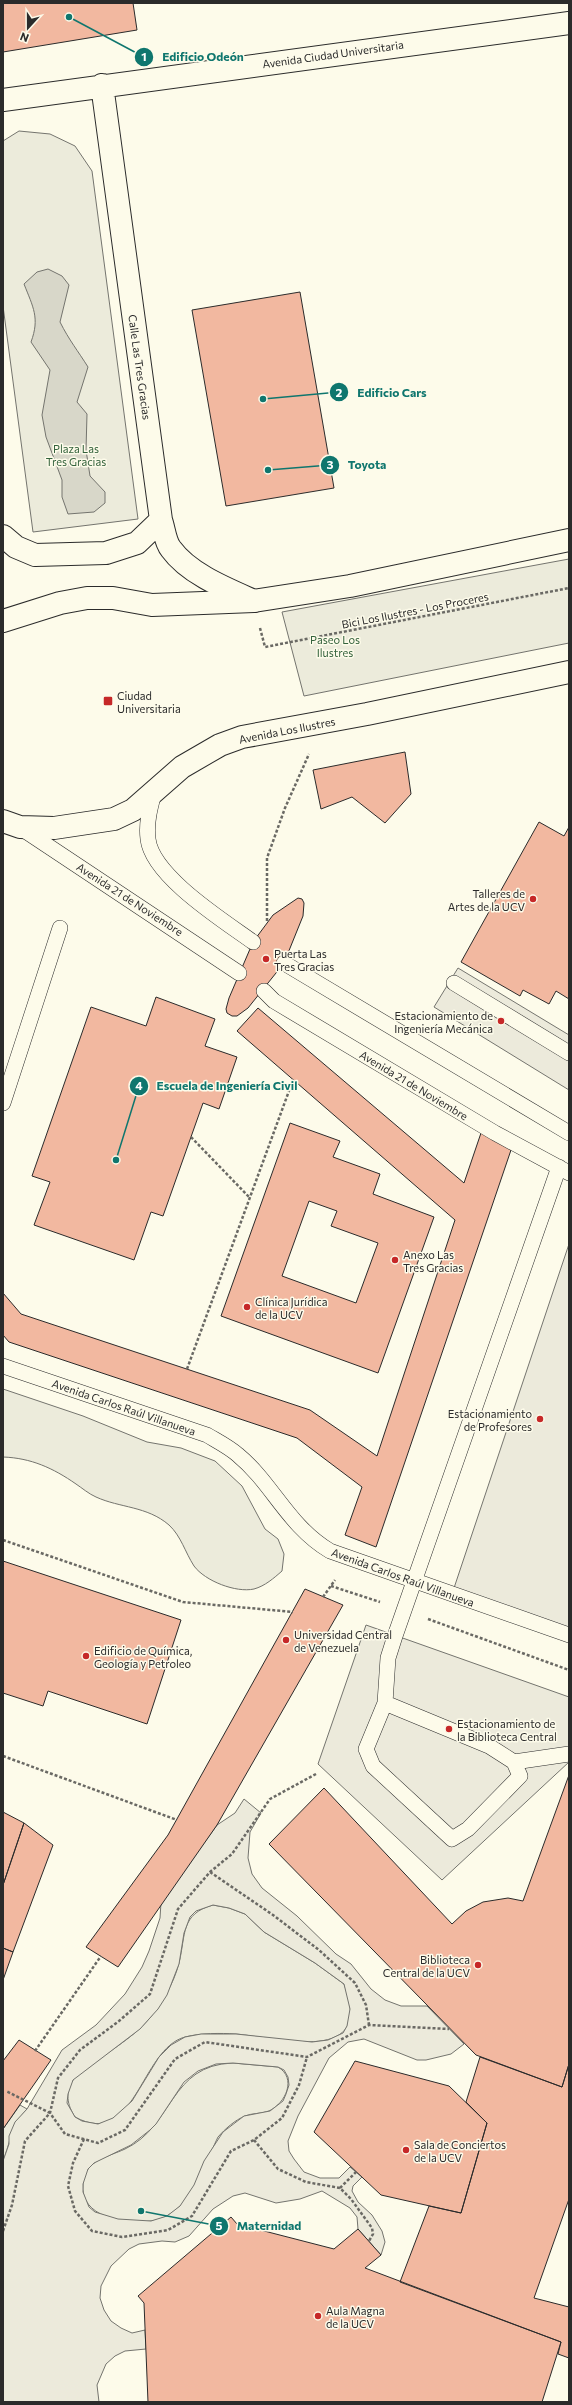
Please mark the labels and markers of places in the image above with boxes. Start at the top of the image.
callout: Edificio Odeón [134,45,252,69]
callout: Edificio Cars [329,380,435,404]
callout: Toyota [320,453,395,477]
place label: Ciudad Universitaria [117,689,181,715]
marker: Ciudad Universitaria [102,695,114,707]
place label: Talleres de Artes de la UCV [448,887,525,913]
marker: Talleres de Artes de la UCV [528,894,538,904]
place label: Puerta Las Tres Gracias [274,947,334,973]
marker: Puerta Las Tres Gracias [261,954,271,964]
place label: Estacionamiento de Ingeniería Mecánica [394,1009,493,1035]
marker: Estacionamiento de Ingeniería Mecánica [496,1016,506,1026]
callout: Escuela de Ingeniería Civil [129,1074,306,1098]
place label: Anexo Las Tres Gracias [403,1248,463,1274]
marker: Anexo Las Tres Gracias [390,1255,400,1265]
place label: Clínica Jurídica de la UCV [255,1295,328,1321]
marker: Clínica Jurídica de la UCV [242,1302,252,1312]
place label: Estacionamiento de Profesores [448,1407,532,1433]
marker: Estacionamiento de Profesores [535,1414,545,1424]
place label: Universidad Central de Venezuela [294,1628,392,1654]
marker: Universidad Central de Venezuela [281,1635,291,1645]
place label: Edificio de Química, Geología y Petroleo [94,1644,192,1670]
marker: Edificio de Química, Geología y Petroleo [81,1651,91,1661]
place label: Estacionamiento de la Biblioteca Central [457,1717,557,1743]
marker: Estacionamiento de la Biblioteca Central [444,1724,454,1734]
place label: Biblioteca Central de la UCV [383,1953,470,1979]
marker: Biblioteca Central de la UCV [473,1960,483,1970]
place label: Sala de Conciertos de la UCV [414,2138,506,2164]
marker: Sala de Conciertos de la UCV [401,2145,411,2155]
callout: Maternidad [209,2214,309,2238]
place label: Aula Magna de la UCV [326,2304,384,2330]
marker: Aula Magna de la UCV [313,2311,323,2321]

